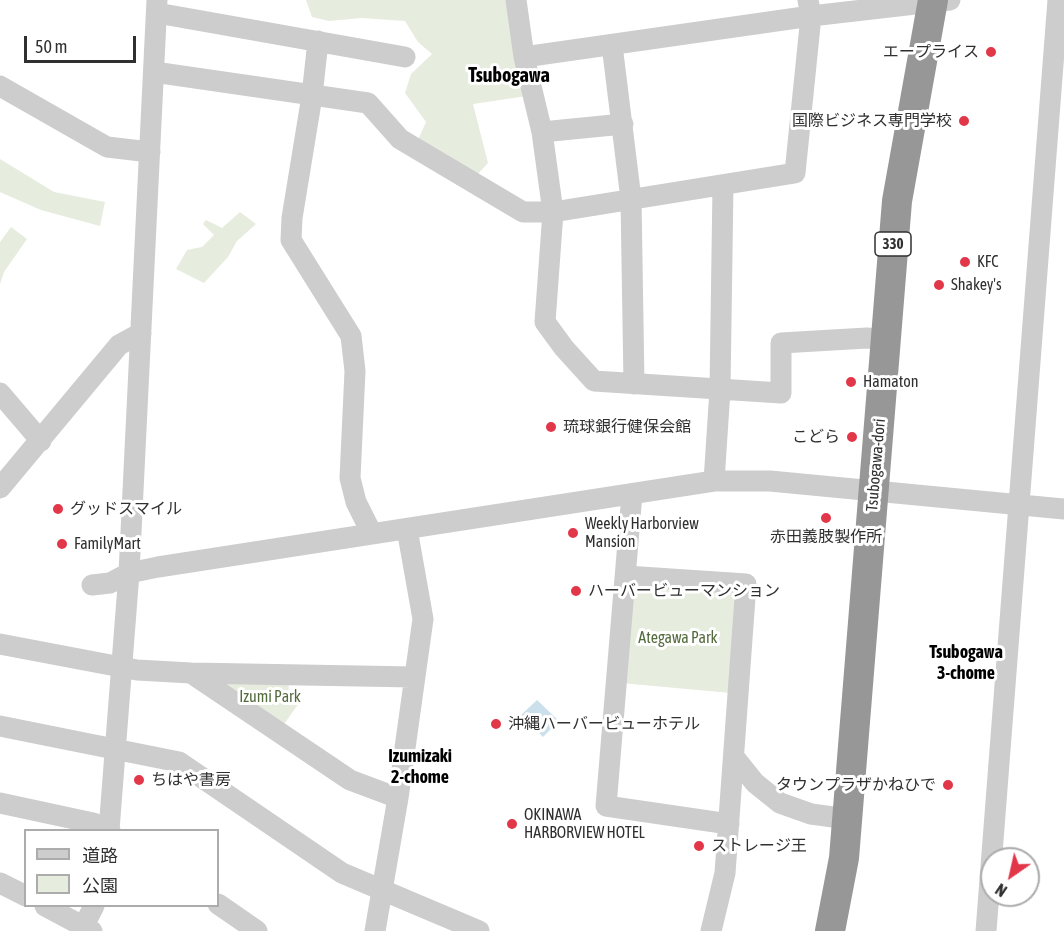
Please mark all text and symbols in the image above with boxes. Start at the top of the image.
scale bar [27,24,140,62]
text: 50 m [35,36,67,57]
place label: エープライス [883,42,979,62]
marker: エープライス [984,45,998,59]
district label: Tsubogawa [468,64,550,88]
place label: 国際ビジネス専門学校 [792,111,952,131]
marker: 国際ビジネス専門学校 [957,114,971,128]
road number: 330 [875,232,911,256]
place label: KFC [977,252,998,272]
marker: KFC [958,255,972,269]
place label: Shakey's [951,275,1002,295]
marker: Shakey's [932,278,946,292]
place label: Hamaton [863,372,918,392]
marker: Hamaton [844,375,858,389]
place label: 琉球銀行健保会館 [563,417,691,437]
street label: Tsubogawa-dori [862,418,890,512]
marker: 琉球銀行健保会館 [544,420,558,434]
place label: こどら [792,427,840,447]
marker: こどら [845,430,859,444]
place label: グッドスマイル [70,499,182,519]
marker: グッドスマイル [51,502,65,516]
marker: 赤田義肢製作所 [819,511,833,525]
place label: Weekly Harborview Mansion [585,514,699,552]
marker: Weekly Harborview Mansion [566,526,580,540]
place label: 赤田義肢製作所 [770,527,882,547]
place label: FamilyMart [74,534,141,554]
marker: FamilyMart [55,537,69,551]
place label: ハーバービューマンション [588,581,780,601]
marker: ハーバービューマンション [569,584,583,598]
park label: Ategawa Park [638,628,718,648]
district label: Tsubogawa 3-chome [929,641,1003,684]
park label: Izumi Park [239,687,301,707]
place label: 沖縄ハーバービューホテル [508,714,700,734]
marker: 沖縄ハーバービューホテル [489,717,503,731]
district label: Izumizaki 2-chome [388,745,452,788]
place label: ちはや書房 [151,770,231,790]
marker: ちはや書房 [132,773,146,787]
place label: タウンプラザかねひで [776,775,936,795]
marker: タウンプラザかねひで [941,778,955,792]
place label: OKINAWA HARBORVIEW HOTEL [524,805,645,843]
marker: OKINAWA HARBORVIEW HOTEL [505,817,519,831]
legend [24,829,219,907]
place label: ストレージ王 [711,836,807,856]
marker: ストレージ王 [692,839,706,853]
text: 道路 [82,845,118,866]
north arrow [980,847,1040,907]
text: 公園 [82,875,118,896]
text: N [992,880,1010,900]

